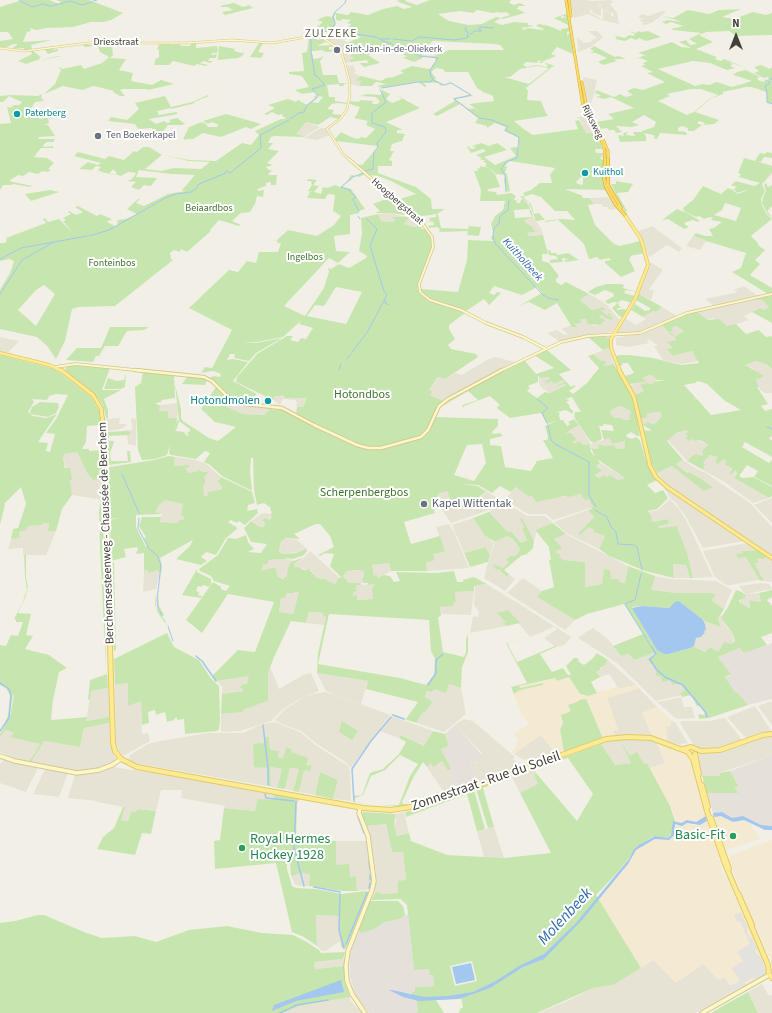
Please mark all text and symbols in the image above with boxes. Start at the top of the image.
north arrow [716,16,756,56]
text: N [732,16,740,31]
district label: ZULZEKE [305,27,357,41]
street label: Driesstraat [93,37,139,49]
place label: Sint-Jan-in-de-Oliekerk [345,44,442,56]
marker: Sint-Jan-in-de-Oliekerk [332,45,342,55]
street label: Rijksweg [579,103,605,141]
place label: Paterberg [25,108,66,120]
marker: Paterberg [12,109,22,119]
place label: Ten Boekerkapel [106,130,176,142]
marker: Ten Boekerkapel [93,131,103,141]
place label: Kuithol [593,167,623,179]
marker: Kuithol [580,168,590,178]
street label: Hoogbergstraat [368,176,426,228]
park label: Beiaardbos [185,203,233,215]
water label: Kuitholbeek [499,236,545,284]
park label: Ingelbos [287,252,323,264]
park label: Fonteinbos [89,258,135,270]
park label: Hotondbos [334,388,390,402]
place label: Hotondmolen [190,394,260,408]
marker: Hotondmolen [263,396,273,406]
street label: Berchemsesteenweg - Chaussée de Berchem [96,422,118,644]
park label: Scherpenbergbos [320,486,408,500]
place label: Kapel Wittentak [432,497,511,511]
marker: Kapel Wittentak [419,499,429,509]
street label: Zonnestraat - Rue du Soleil [409,749,563,815]
place label: Basic-Fit [675,828,725,844]
marker: Basic-Fit [728,831,738,841]
place label: Royal Hermes Hockey 1928 [250,832,330,864]
marker: Royal Hermes Hockey 1928 [237,843,247,853]
water label: Molenbeek [535,884,597,950]

